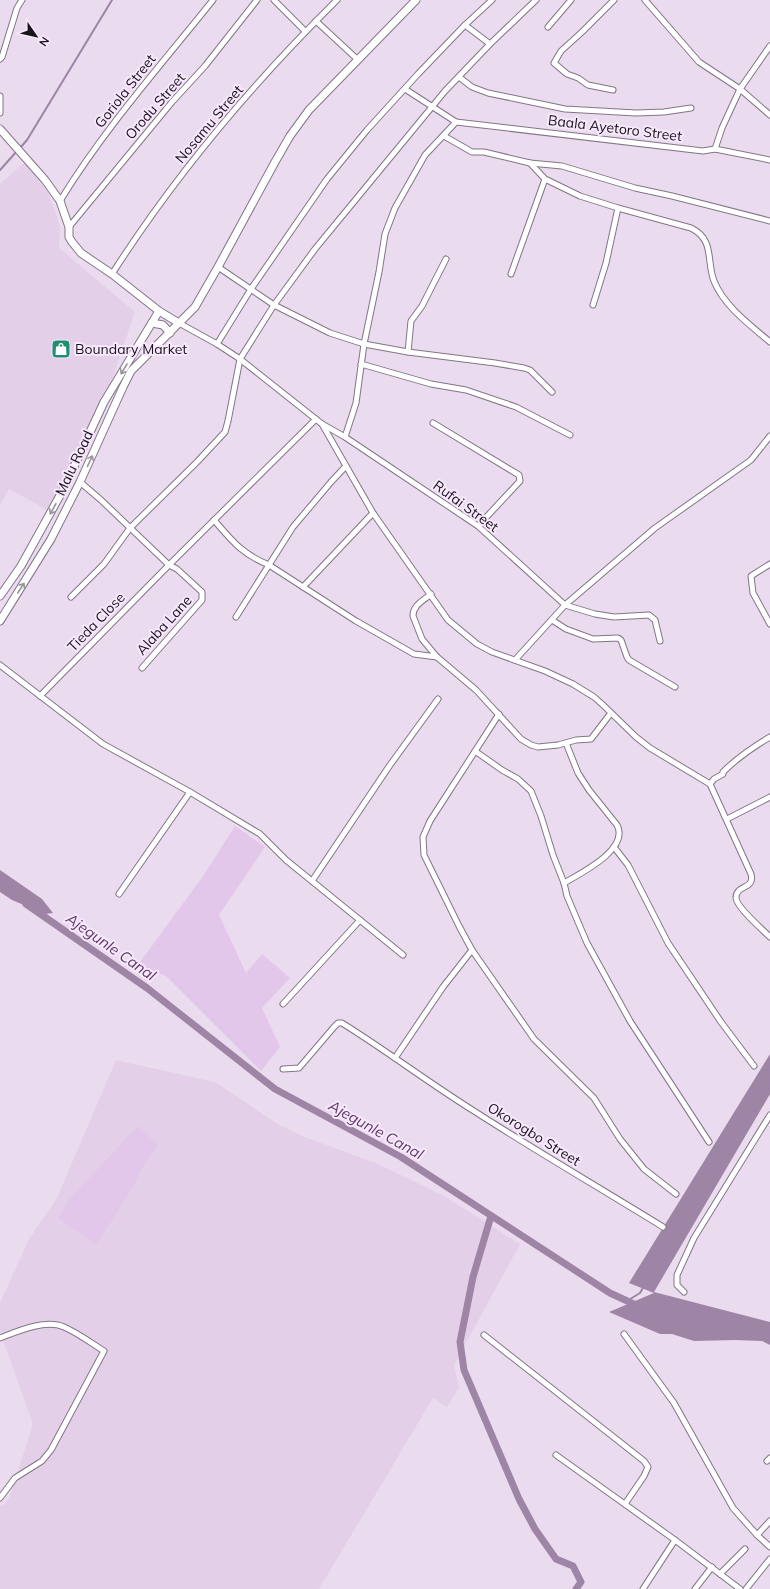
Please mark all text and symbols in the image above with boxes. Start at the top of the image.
north arrow [16,16,56,56]
text: N [36,34,52,49]
street label: Goriola Street [91,50,159,132]
street label: Orodu Street [121,69,189,143]
street label: Nosamu Street [171,81,247,167]
street label: Baala Ayetoro Street [547,111,683,145]
shop icon: Boundary Market [50,338,72,360]
place label: Boundary Market [75,340,187,358]
one-way arrow [120,363,128,375]
street label: Malu Road [51,428,97,498]
one-way arrow [87,456,94,468]
street label: Rufai Street [430,476,502,536]
one-way arrow [48,503,56,515]
one-way arrow [17,583,25,594]
street label: Tieda Close [63,589,129,655]
street label: Alaba Lane [132,591,196,659]
water label: Ajegunle Canal [62,908,160,985]
water label: Ajegunle Canal [325,1095,427,1164]
street label: Okorogbo Street [484,1098,584,1170]

